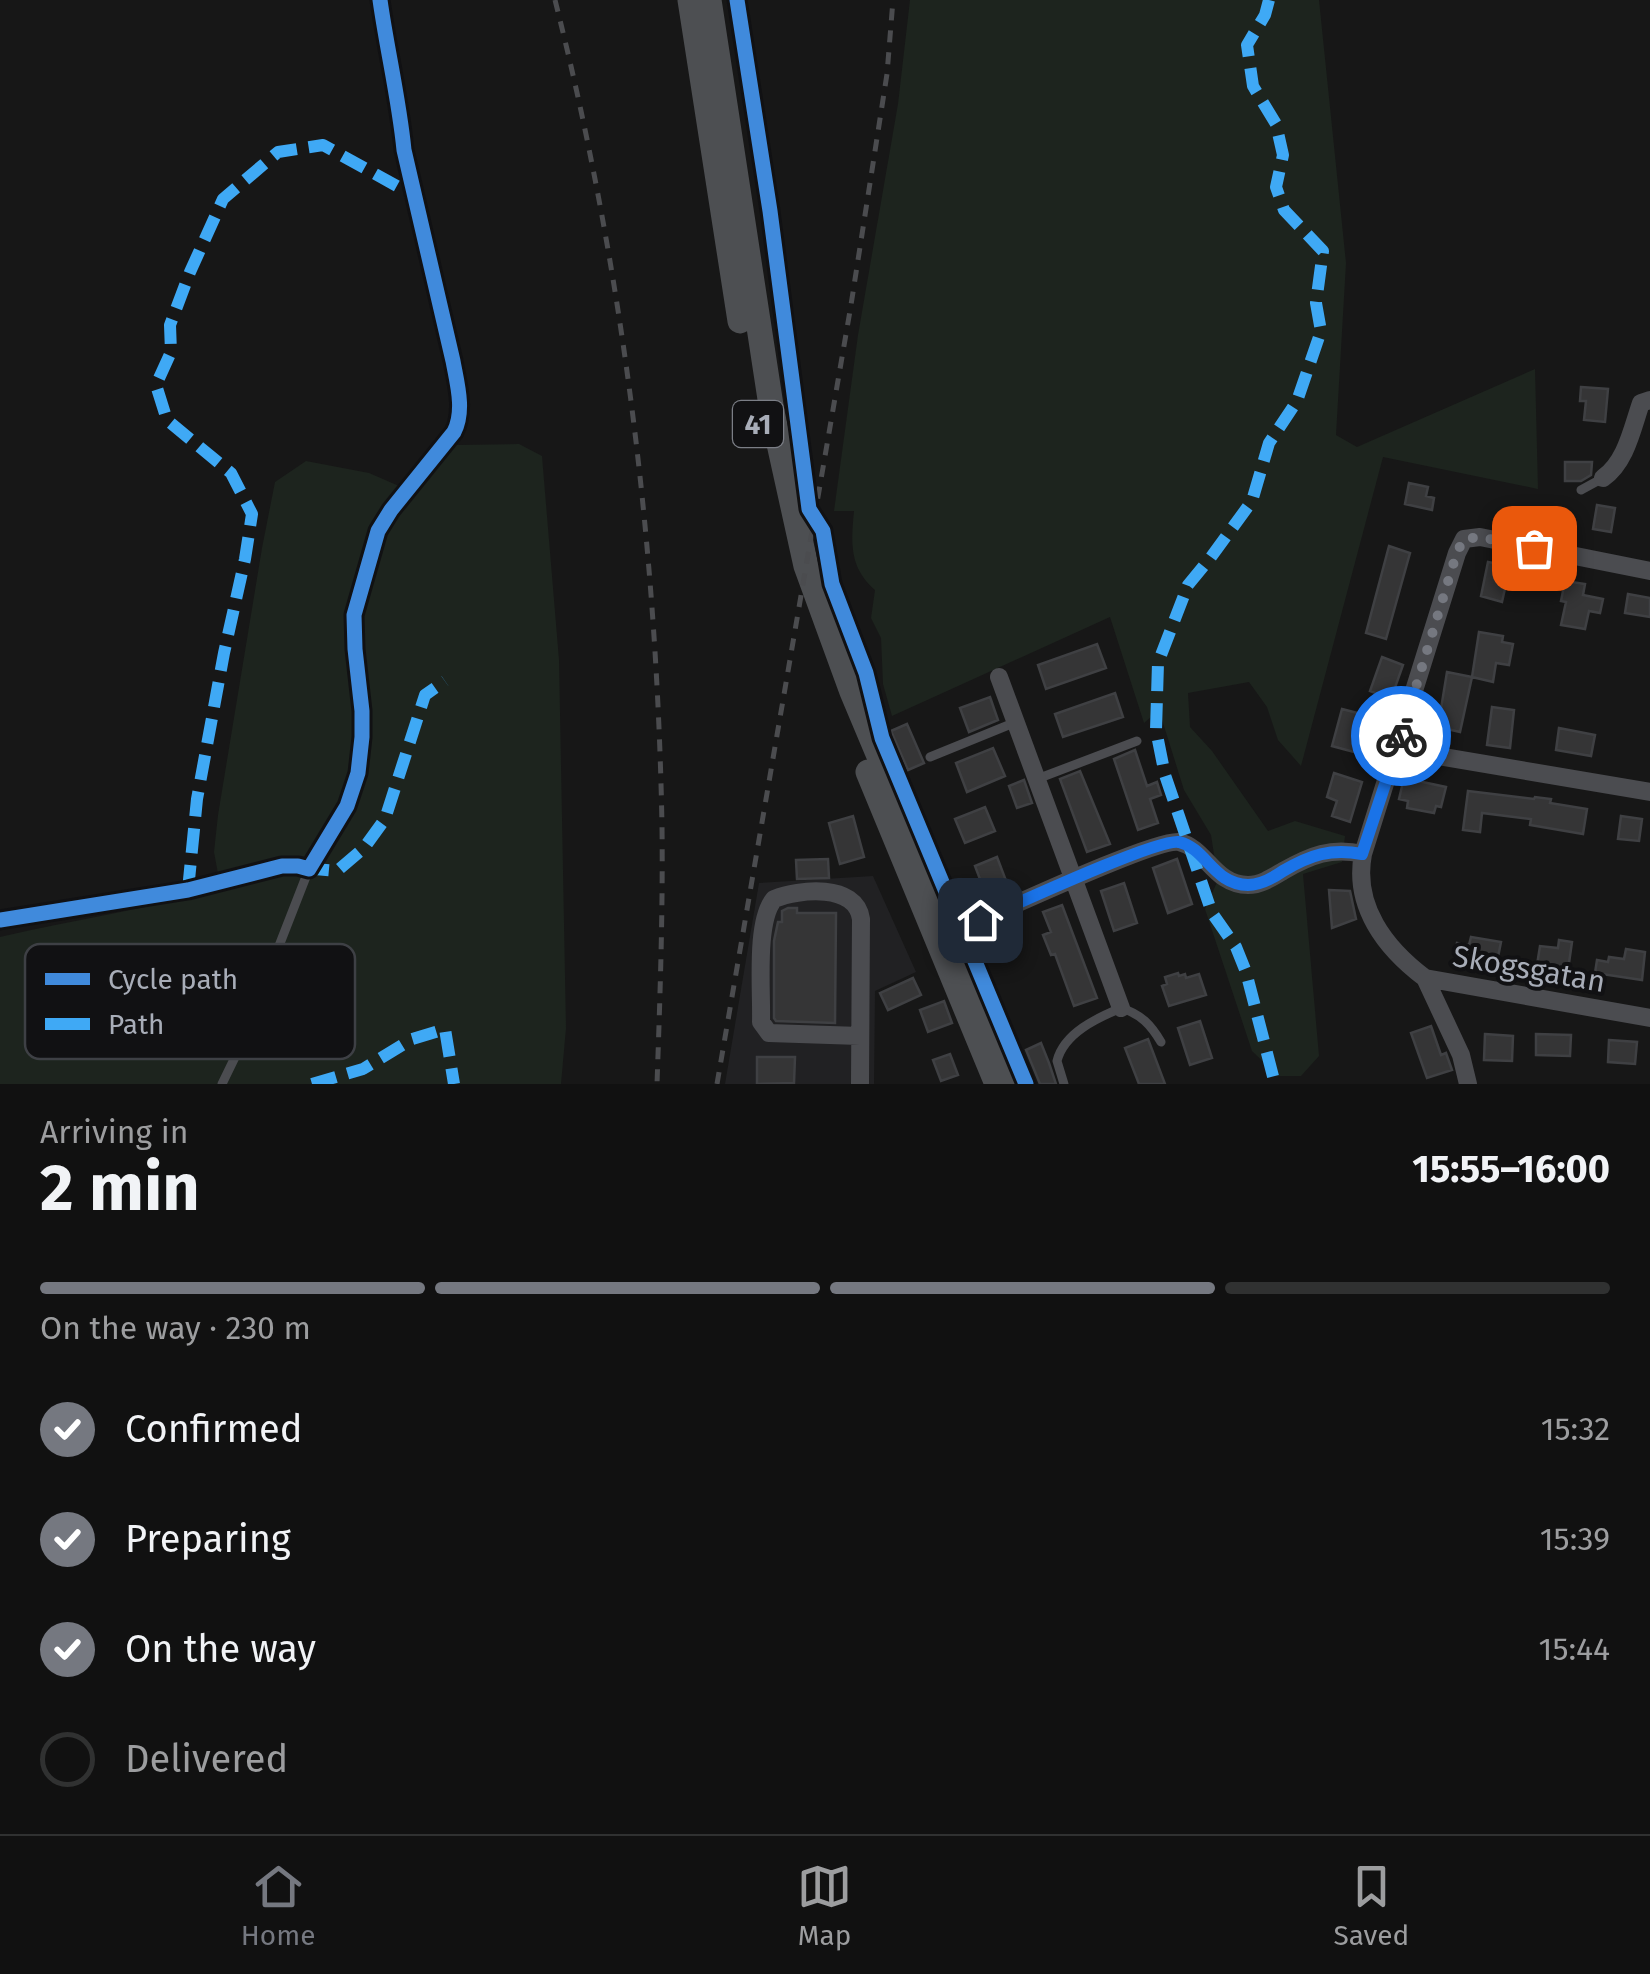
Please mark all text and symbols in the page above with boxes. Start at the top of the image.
road number: 41 [733,401,783,447]
pin [1492,506,1577,591]
icon: bag [1507,521,1562,576]
courier [1351,686,1451,786]
icon: bike [1374,709,1429,764]
pin [938,878,1023,963]
icon: home [953,893,1008,948]
street label: Skogsgatan [1450,938,1608,1000]
legend [25,944,355,1059]
text: Cycle path [108,963,238,996]
text: Path [108,1008,164,1041]
text: Arriving in [40,1113,188,1151]
text: 15:55–16:00 [1412,1146,1610,1192]
text: 2 min [40,1149,200,1227]
text: On the way · 230 m [40,1309,311,1347]
icon: check [40,1402,95,1457]
text: Confirmed [125,1406,303,1452]
text: 15:32 [1541,1410,1610,1448]
icon: check [40,1512,95,1567]
text: Preparing [125,1516,291,1562]
text: 15:39 [1540,1520,1610,1558]
icon: check [40,1622,95,1677]
text: On the way [125,1626,316,1672]
text: 15:44 [1539,1630,1610,1668]
text: Delivered [125,1736,288,1782]
tab: Home [241,1859,315,1952]
tab: Map [797,1859,852,1952]
tab: Saved [1333,1859,1409,1952]

